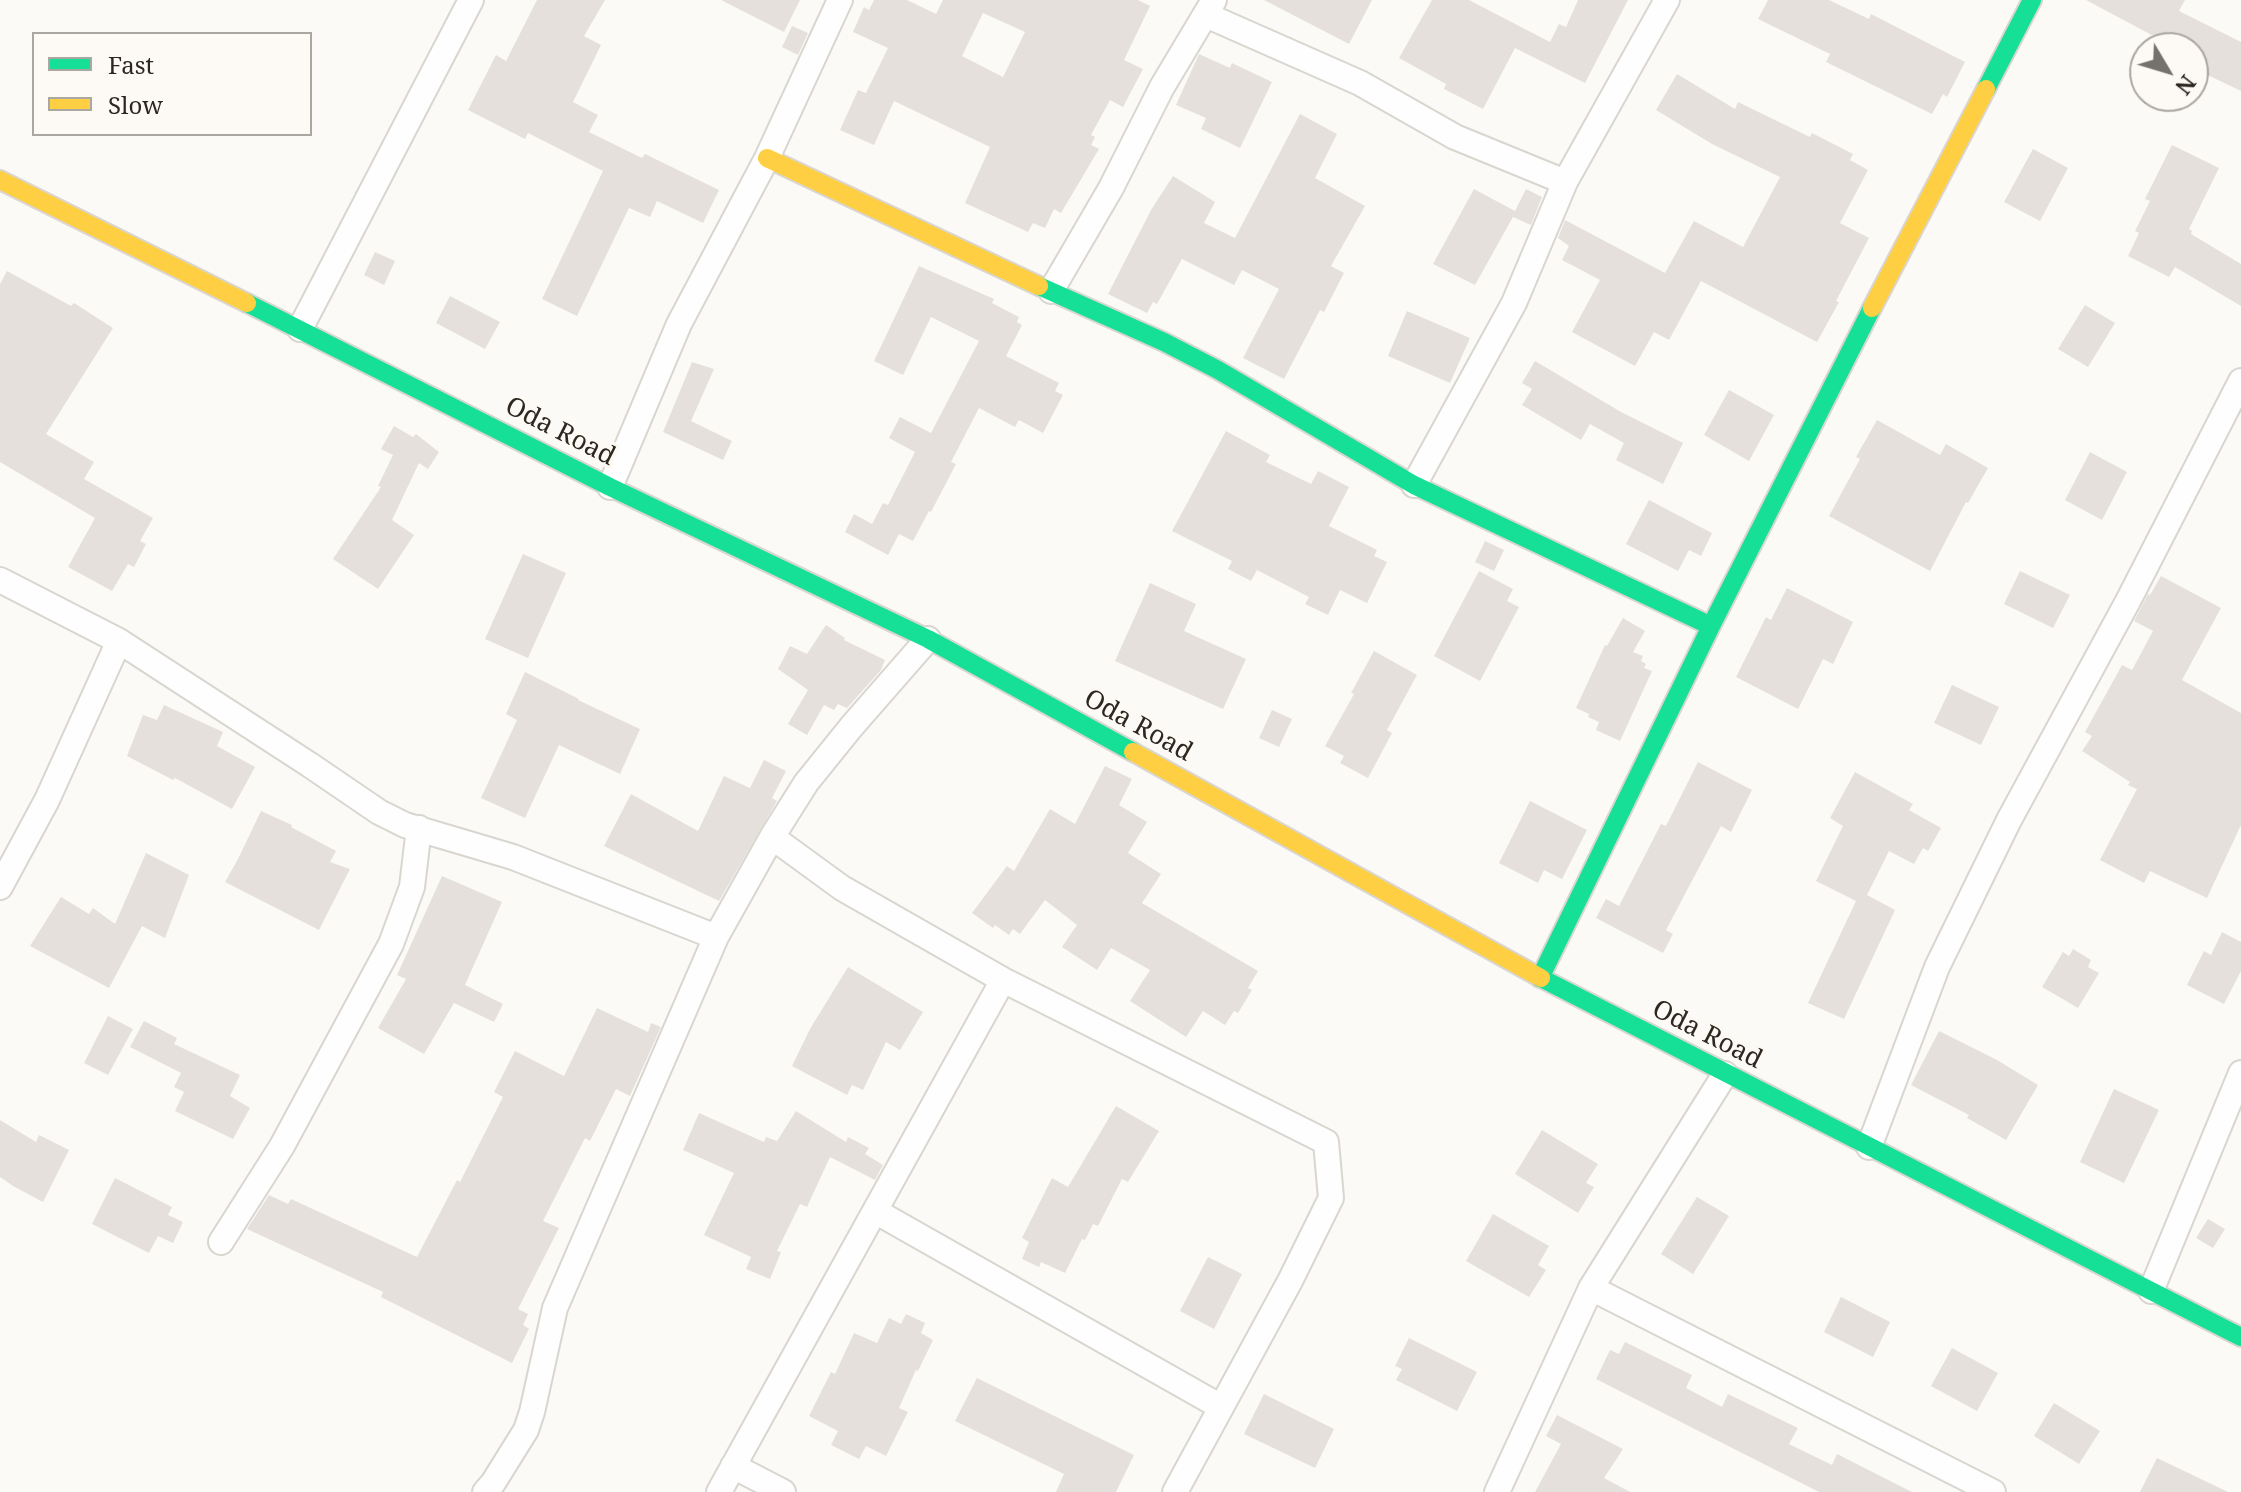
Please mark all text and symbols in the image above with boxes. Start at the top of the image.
legend [32,32,312,136]
north arrow [2129,32,2209,112]
text: Fast [108,48,154,81]
text: N [2169,69,2203,102]
text: Slow [108,88,163,121]
street label: Oda Road [500,391,620,473]
street label: Oda Road [1078,683,1198,769]
street label: Oda Road [1647,994,1767,1076]

